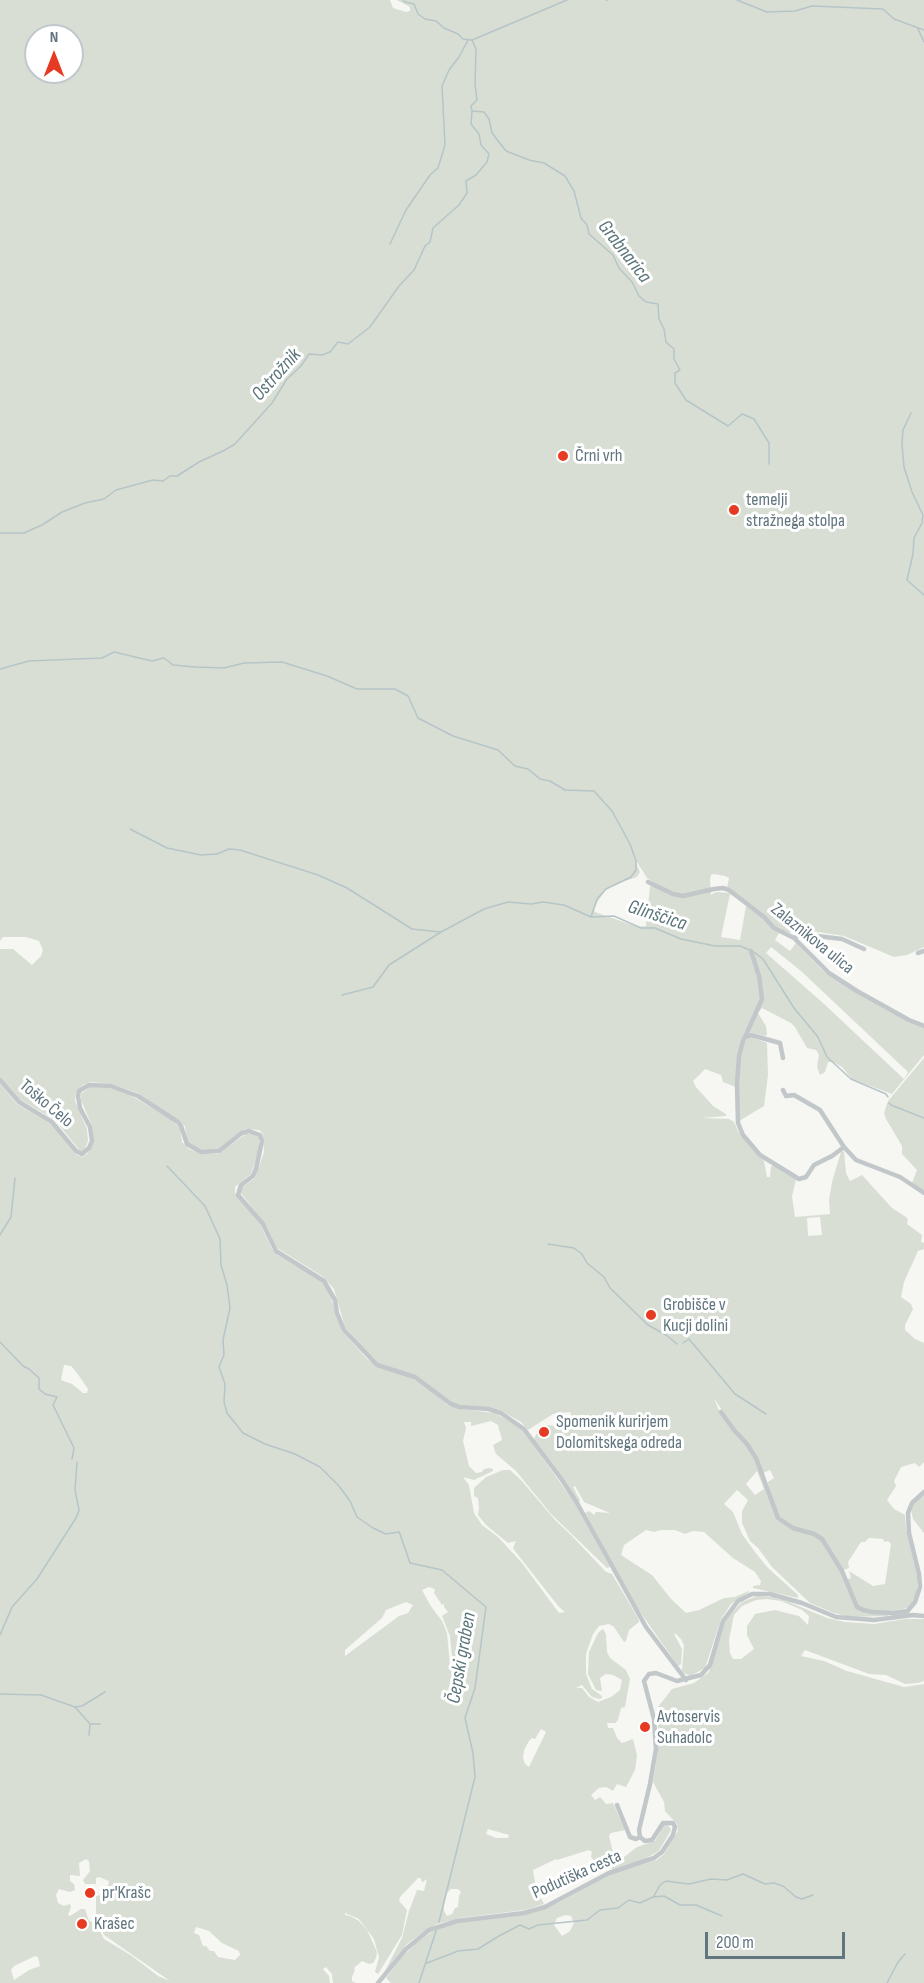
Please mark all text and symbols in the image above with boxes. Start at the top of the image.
north arrow [24,24,84,84]
text: N [50,28,58,47]
water label: Grabnarica [592,216,656,288]
water label: Ostrožnik [247,344,307,406]
place label: Črni vrh [575,445,623,467]
marker: Črni vrh [556,449,570,463]
place label: temelji stražnega stolpa [746,489,845,532]
marker: temelji stražnega stolpa [727,503,741,517]
water label: Glinščica [625,895,689,937]
street label: Zalaznikova ulica [766,899,858,979]
street label: Toško Čelo [15,1075,77,1133]
place label: Grobišče v Kucji dolini [663,1294,728,1336]
marker: Grobišče v Kucji dolini [644,1308,658,1322]
place label: Spomenik kurirjem Dolomitskega odreda [556,1411,682,1454]
marker: Spomenik kurirjem Dolomitskega odreda [537,1425,551,1439]
water label: Čepski graben [442,1610,482,1706]
place label: Avtoservis Suhadolc [657,1706,720,1748]
marker: Avtoservis Suhadolc [638,1720,652,1734]
street label: Podutiška cesta [529,1846,625,1904]
place label: pr'Krašc [102,1882,151,1904]
marker: pr'Krašc [83,1886,97,1900]
place label: Krašec [94,1913,135,1935]
marker: Krašec [75,1917,89,1931]
scale bar [708,1920,848,1958]
text: 200 m [716,1932,754,1953]

